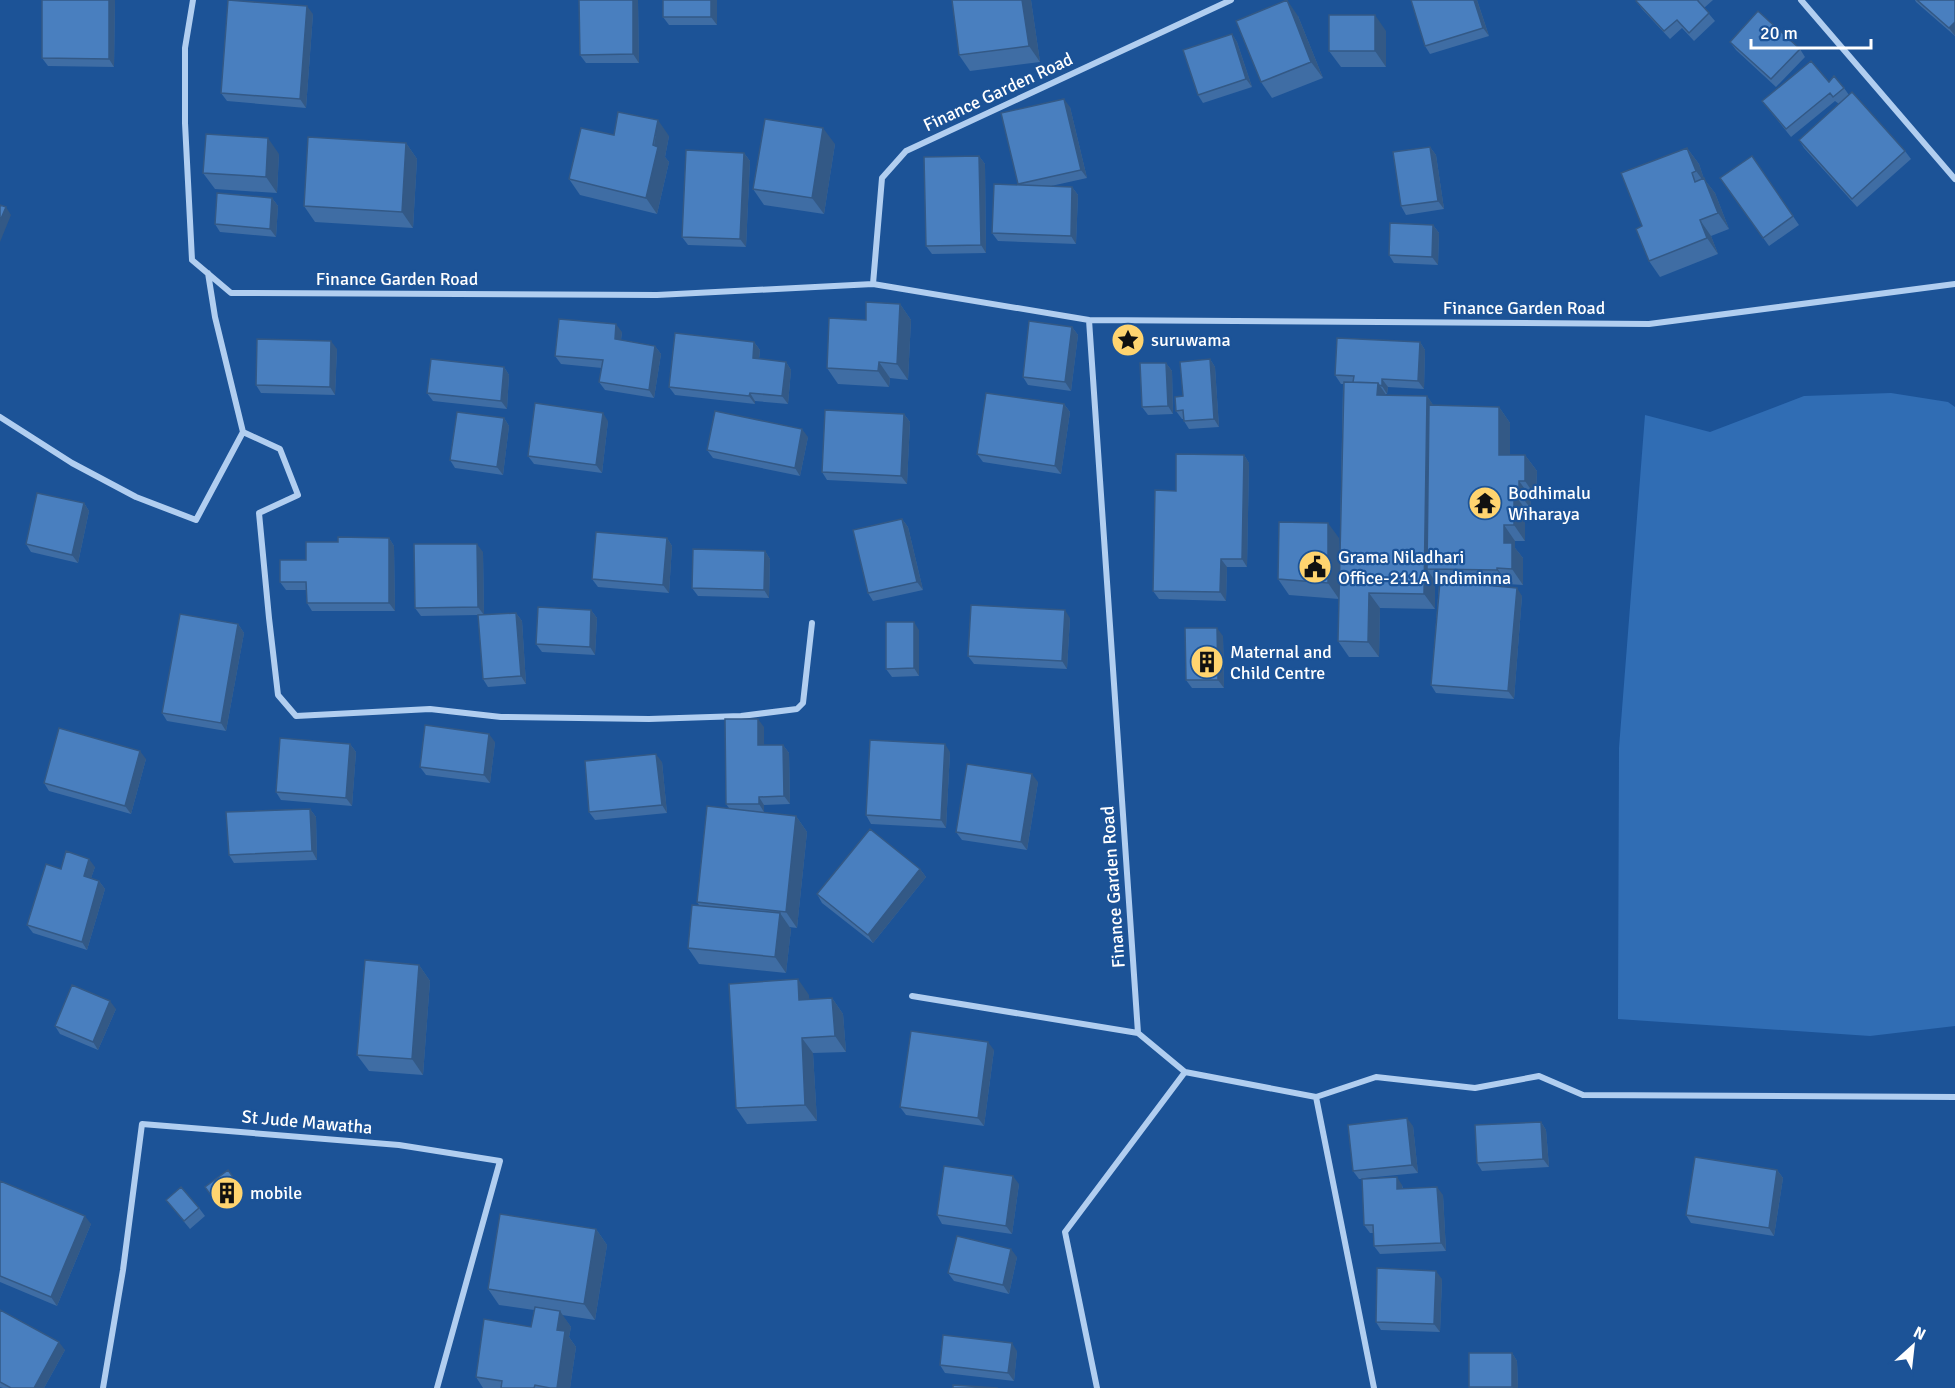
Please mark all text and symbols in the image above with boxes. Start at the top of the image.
scale bar [1751,12,1871,50]
text: 20 m [1760,22,1798,44]
street label: Finance Garden Road [920,48,1076,136]
street label: Finance Garden Road [316,268,478,290]
street label: Finance Garden Road [1443,297,1605,319]
place icon: suruwama [1110,322,1146,358]
place label: suruwama [1151,329,1231,351]
place label: Bodhimalu Wiharaya [1508,482,1591,525]
temple icon: Bodhimalu Wiharaya [1467,485,1503,521]
place label: Grama Niladhari Office-211A Indiminna [1338,546,1511,589]
public building icon: Grama Niladhari Office-211A Indiminna [1297,549,1333,585]
place label: Maternal and Child Centre [1230,641,1332,684]
building icon: Maternal and Child Centre [1189,644,1225,680]
street label: Finance Garden Road [1096,805,1130,969]
street label: St Jude Mawatha [241,1105,373,1139]
building icon: mobile [209,1175,245,1211]
place label: mobile [250,1182,302,1204]
north arrow [1883,1316,1943,1376]
text: N [1910,1322,1929,1345]

